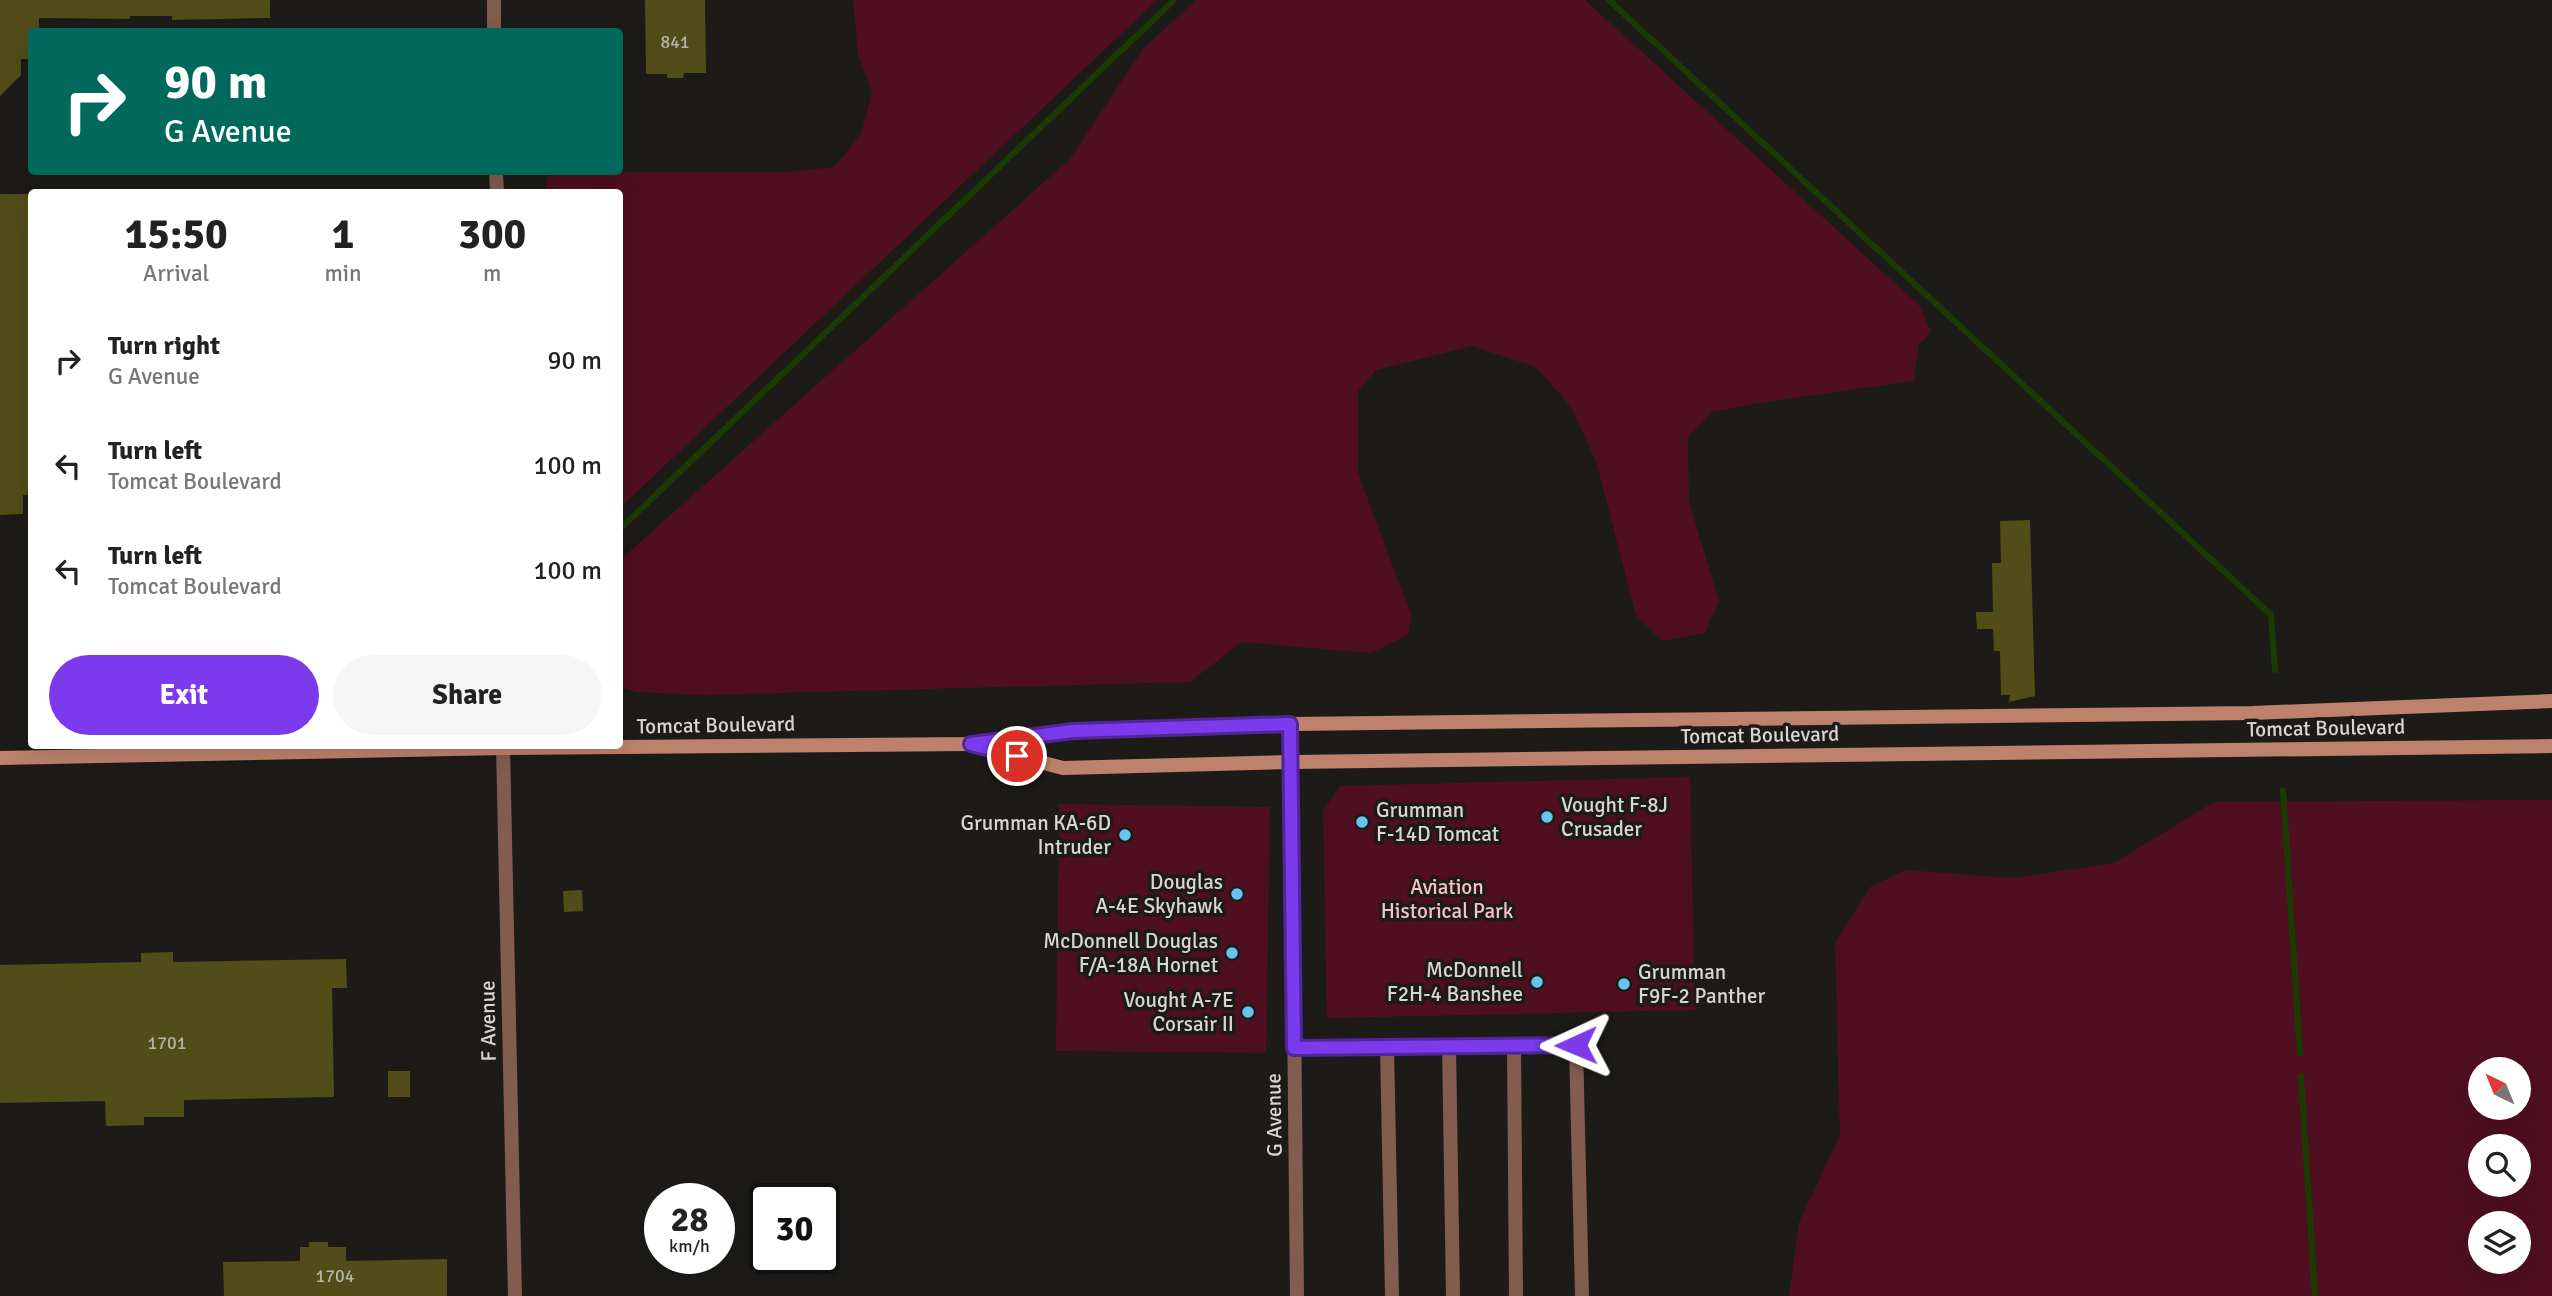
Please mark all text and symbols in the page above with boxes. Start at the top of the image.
house number: 841 [660,31,690,53]
text: 90 m [164,52,267,112]
icon: right [49,56,140,147]
text: G Avenue [164,112,292,151]
text: 15:50 [125,209,228,260]
text: 1 [332,209,354,260]
text: 300 [458,209,526,260]
text: Arrival [143,259,209,288]
text: min [324,259,362,288]
text: m [483,259,501,288]
text: Turn right [108,330,220,362]
icon: right [49,342,87,380]
text: 90 m [547,345,602,377]
text: G Avenue [108,362,200,391]
text: Turn left [108,435,202,467]
icon: left [49,447,87,485]
text: 100 m [533,450,602,482]
text: Tomcat Boulevard [108,467,282,496]
text: Turn left [108,540,202,572]
icon: left [49,552,87,590]
text: 100 m [533,555,602,587]
text: Tomcat Boulevard [108,572,282,601]
button: Exit [49,655,319,735]
button: Share [333,655,602,735]
street label: Tomcat Boulevard [636,711,796,739]
street label: Tomcat Boulevard [2246,714,2406,742]
street label: Tomcat Boulevard [1680,721,1840,749]
pin [987,726,1047,786]
icon: arrive [998,737,1036,775]
place label: Vought F-8J Crusader [1561,792,1668,842]
place label: Grumman F-14D Tomcat [1376,797,1499,847]
marker: Vought F-8J Crusader [1539,809,1555,825]
place label: Grumman KA-6D Intruder [960,810,1111,860]
marker: Grumman F-14D Tomcat [1354,814,1370,830]
marker: Grumman KA-6D Intruder [1117,827,1133,843]
place label: Douglas A-4E Skyhawk [1095,869,1223,919]
park label: Aviation Historical Park [1381,874,1514,924]
marker: Douglas A-4E Skyhawk [1229,886,1245,902]
place label: McDonnell Douglas F/A-18A Hornet [1043,928,1218,978]
marker: McDonnell Douglas F/A-18A Hornet [1224,945,1240,961]
place label: McDonnell F2H-4 Banshee [1387,957,1523,1007]
place label: Grumman F9F-2 Panther [1638,959,1765,1009]
marker: McDonnell F2H-4 Banshee [1529,974,1545,990]
marker: Grumman F9F-2 Panther [1616,976,1632,992]
street label: F Avenue [474,980,502,1062]
place label: Vought A-7E Corsair II [1124,987,1234,1037]
marker: Vought A-7E Corsair II [1240,1004,1256,1020]
position arrow [1539,1008,1613,1082]
house number: 1701 [148,1032,186,1054]
north arrow [2468,1057,2530,1120]
map controls [2468,1057,2531,1274]
street label: G Avenue [1260,1073,1288,1157]
button: search [2468,1134,2531,1197]
speed limit sign: 30 [749,1183,840,1274]
text: 28 [671,1198,708,1241]
button: layers [2468,1211,2531,1274]
text: km/h [669,1235,710,1257]
house number: 1704 [316,1265,355,1287]

